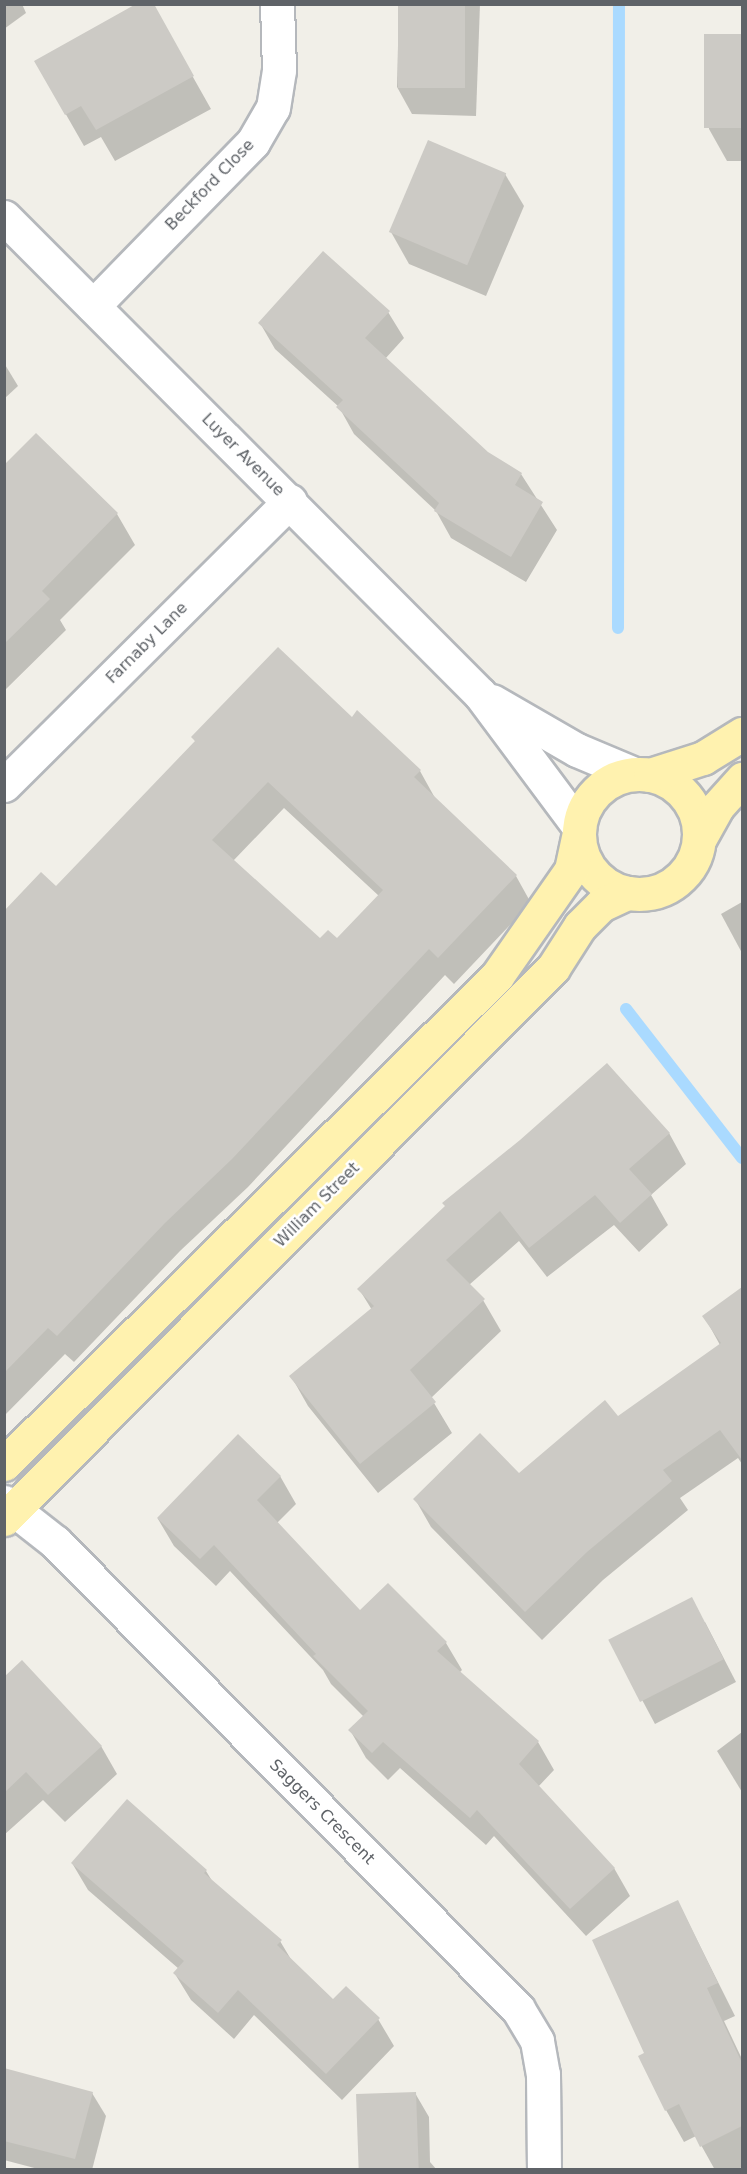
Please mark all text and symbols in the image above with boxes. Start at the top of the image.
street label: Beckford Close [162,135,258,235]
street label: Luyer Avenue [198,410,288,500]
street label: Farnaby Lane [102,598,192,688]
street label: William Street [270,1158,364,1252]
street label: Saggers Crescent [265,1755,379,1869]

